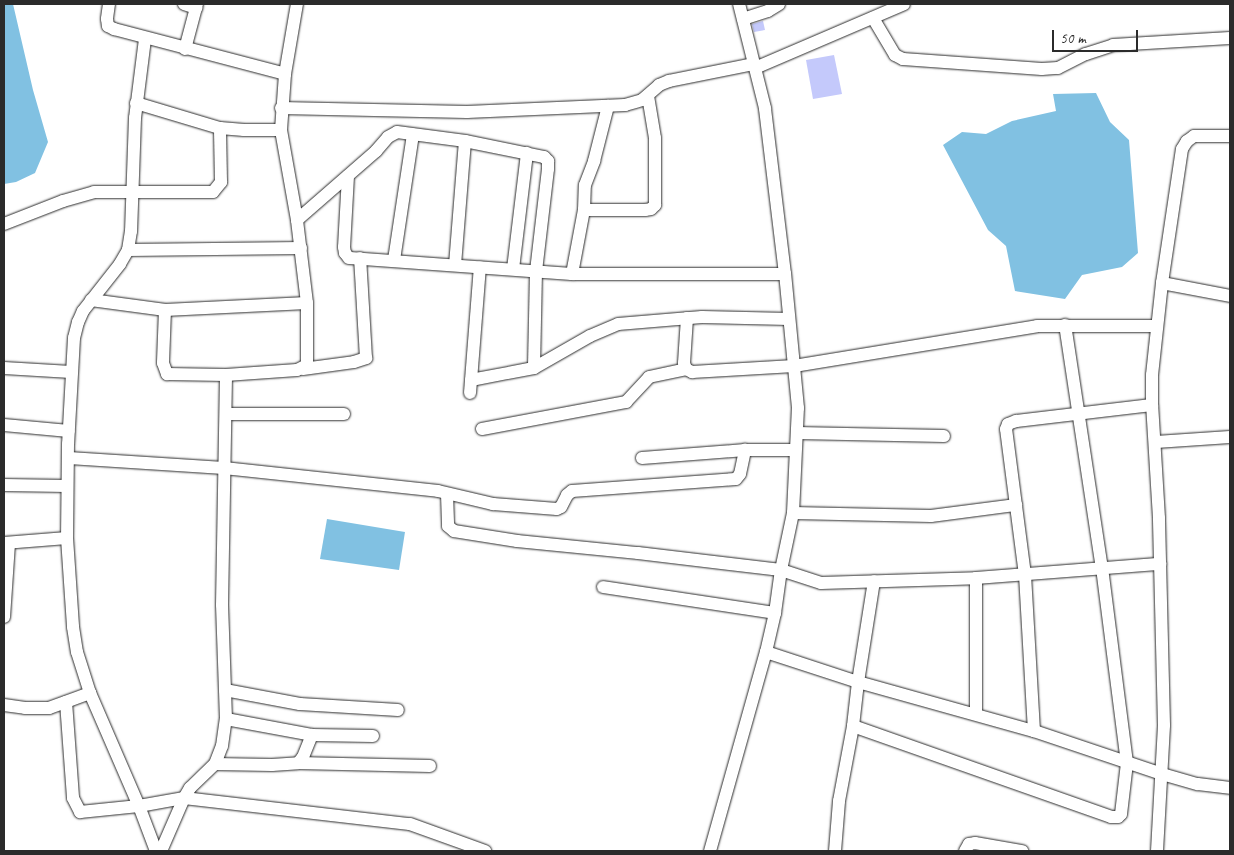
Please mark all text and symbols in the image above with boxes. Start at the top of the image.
scale bar [1054,20,1140,52]
text: 50 m [1060,29,1086,48]

